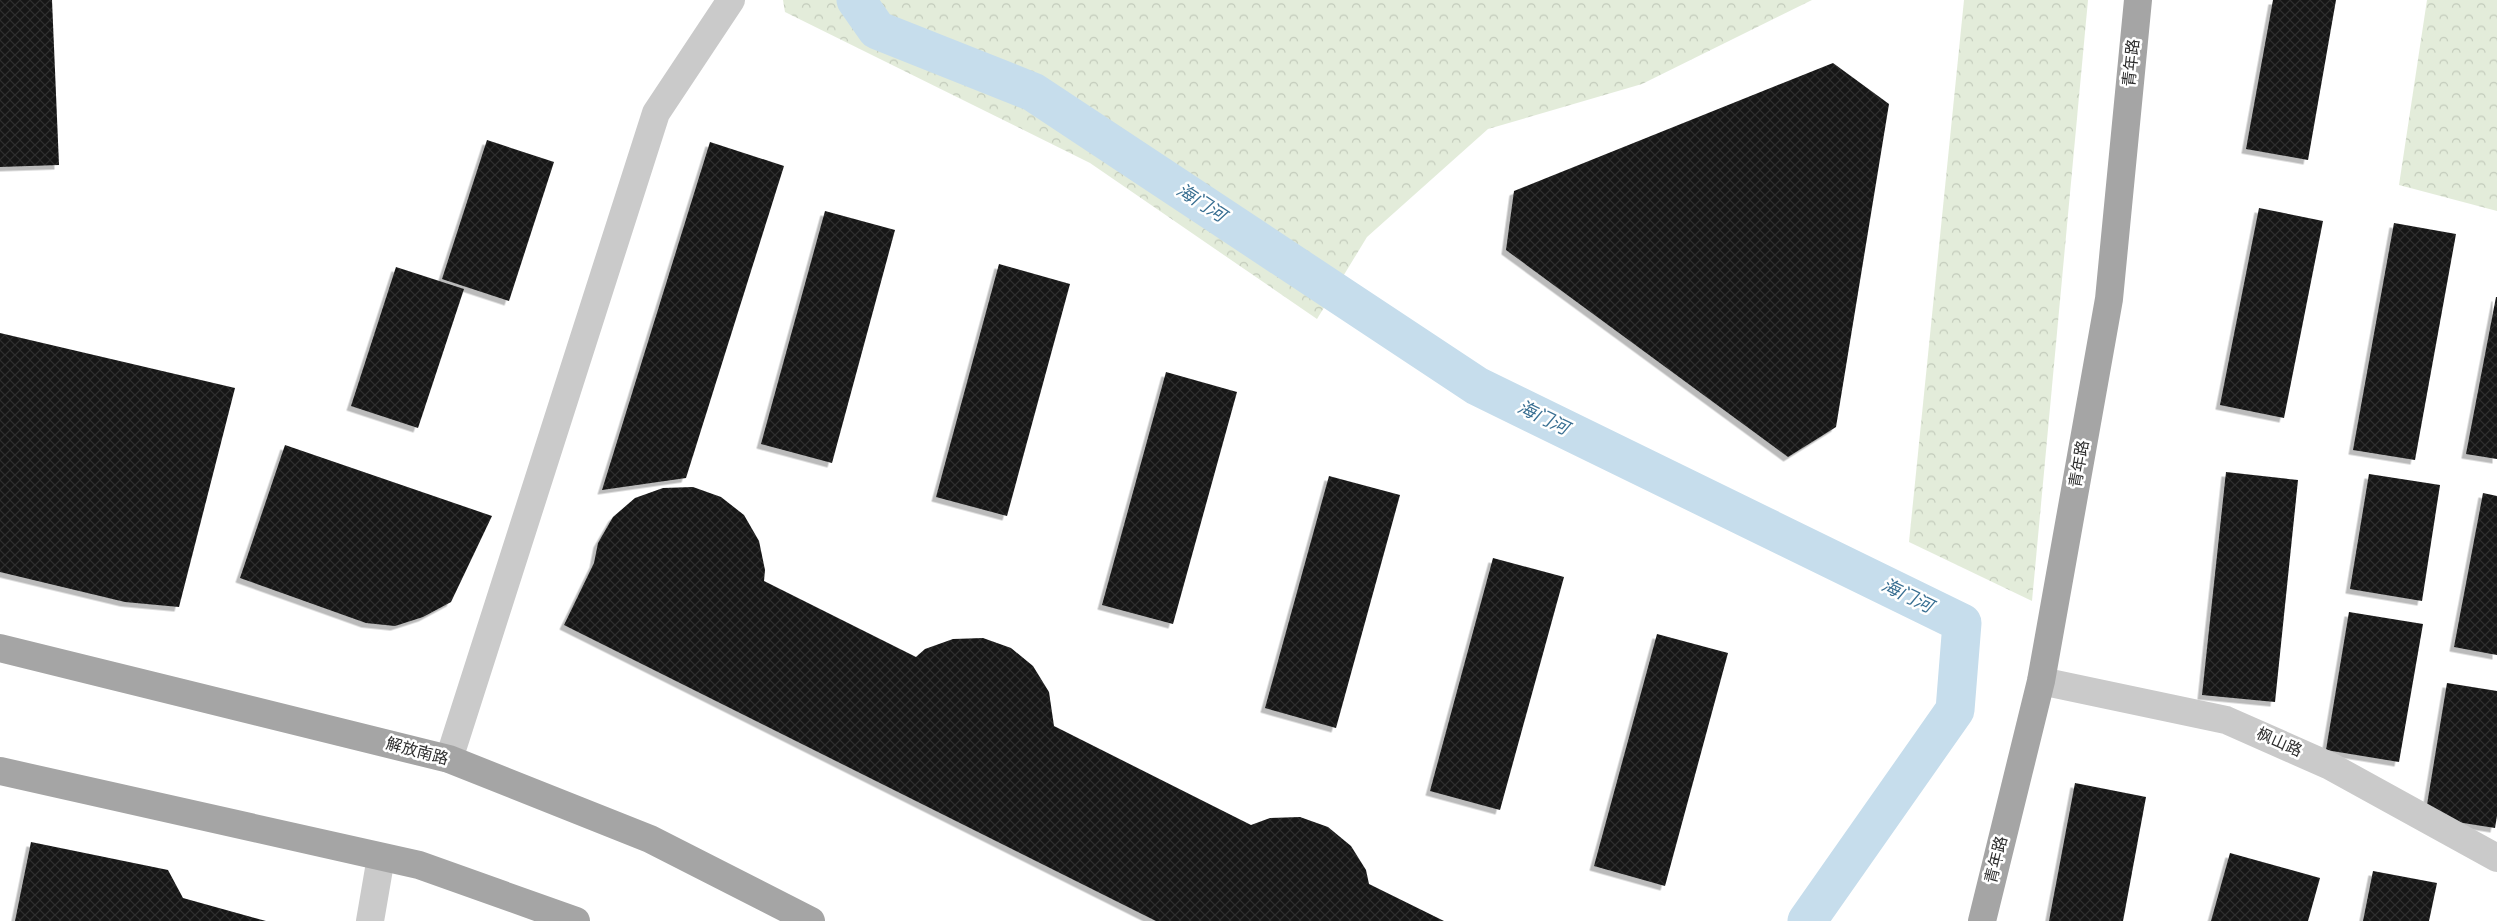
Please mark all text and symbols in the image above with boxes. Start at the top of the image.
street label: 青年路 [2120,38,2144,88]
water label: 海门河 [1173,179,1232,228]
water label: 海门河 [1514,397,1575,441]
street label: 青年路 [2066,439,2094,489]
water label: 海门河 [1878,575,1939,619]
street label: 枫山路 [2253,725,2305,761]
street label: 解放南路 [384,735,450,769]
street label: 青年路 [1982,834,2012,886]

